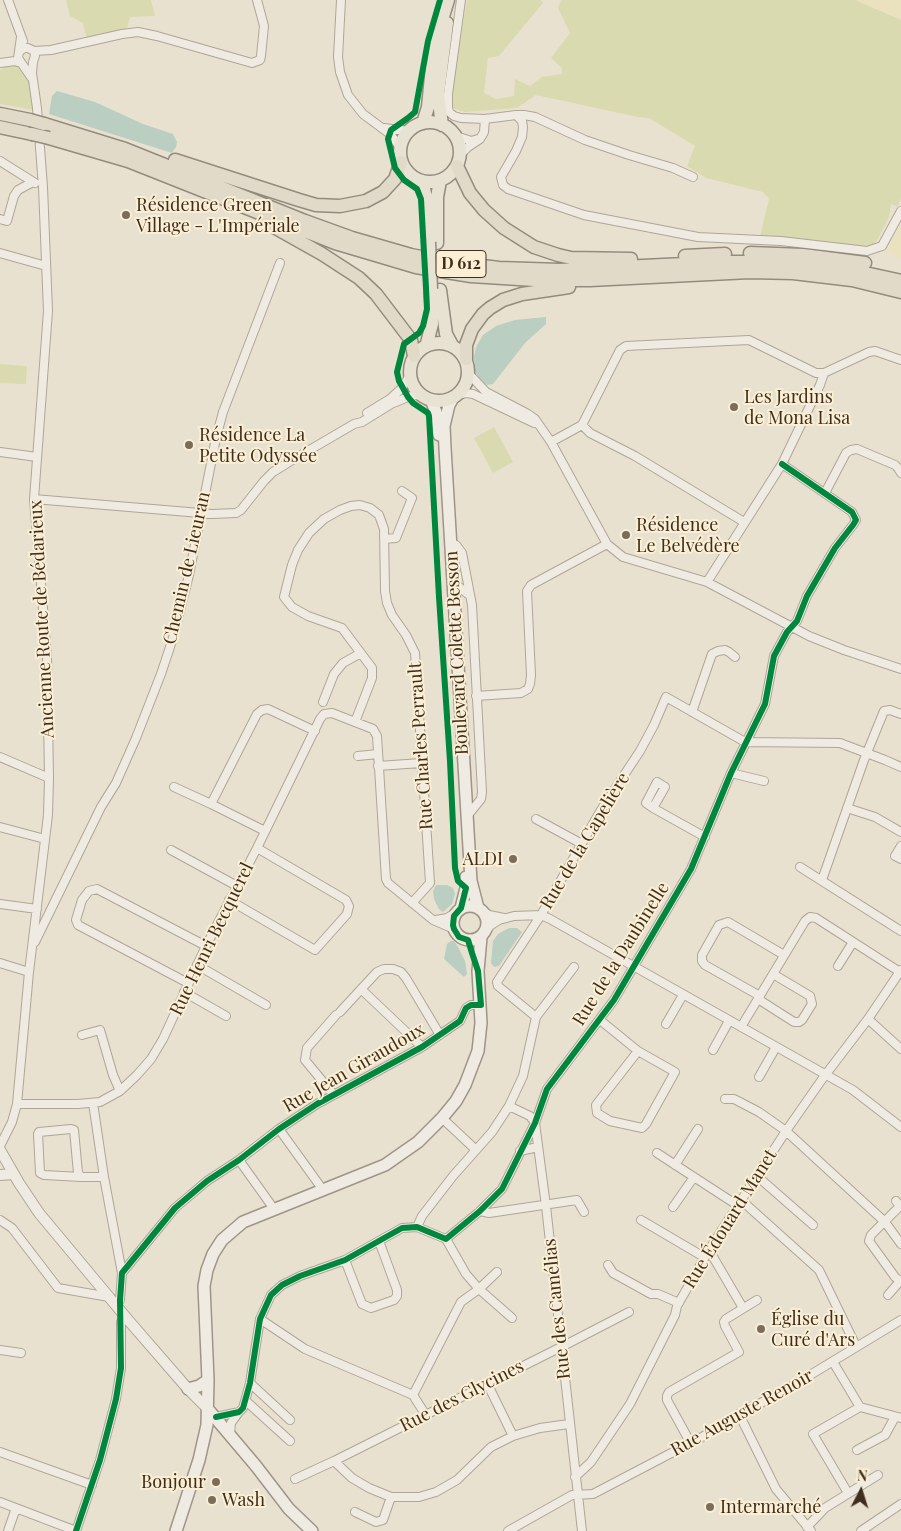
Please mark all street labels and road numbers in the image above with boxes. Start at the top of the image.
road number: D 612 [436,250,486,278]
street label: Chemin de Lieuran [159,490,215,646]
street label: Ancienne Route de Bédarieux [25,499,59,739]
street label: Boulevard Colette Besson [441,550,473,756]
street label: Rue Charles Perrault [404,661,438,831]
street label: Rue de la Capelière [536,769,634,913]
street label: Rue Henri Becquerel [166,859,258,1019]
street label: Rue de la Daubinelle [568,878,674,1030]
street label: Rue Jean Giraudoux [279,1019,429,1117]
street label: Rue Édouard Manet [679,1146,781,1292]
street label: Rue des Camélias [539,1237,575,1381]
street label: Rue des Glycines [396,1355,528,1437]
street label: Rue Auguste Renoir [667,1365,817,1461]

